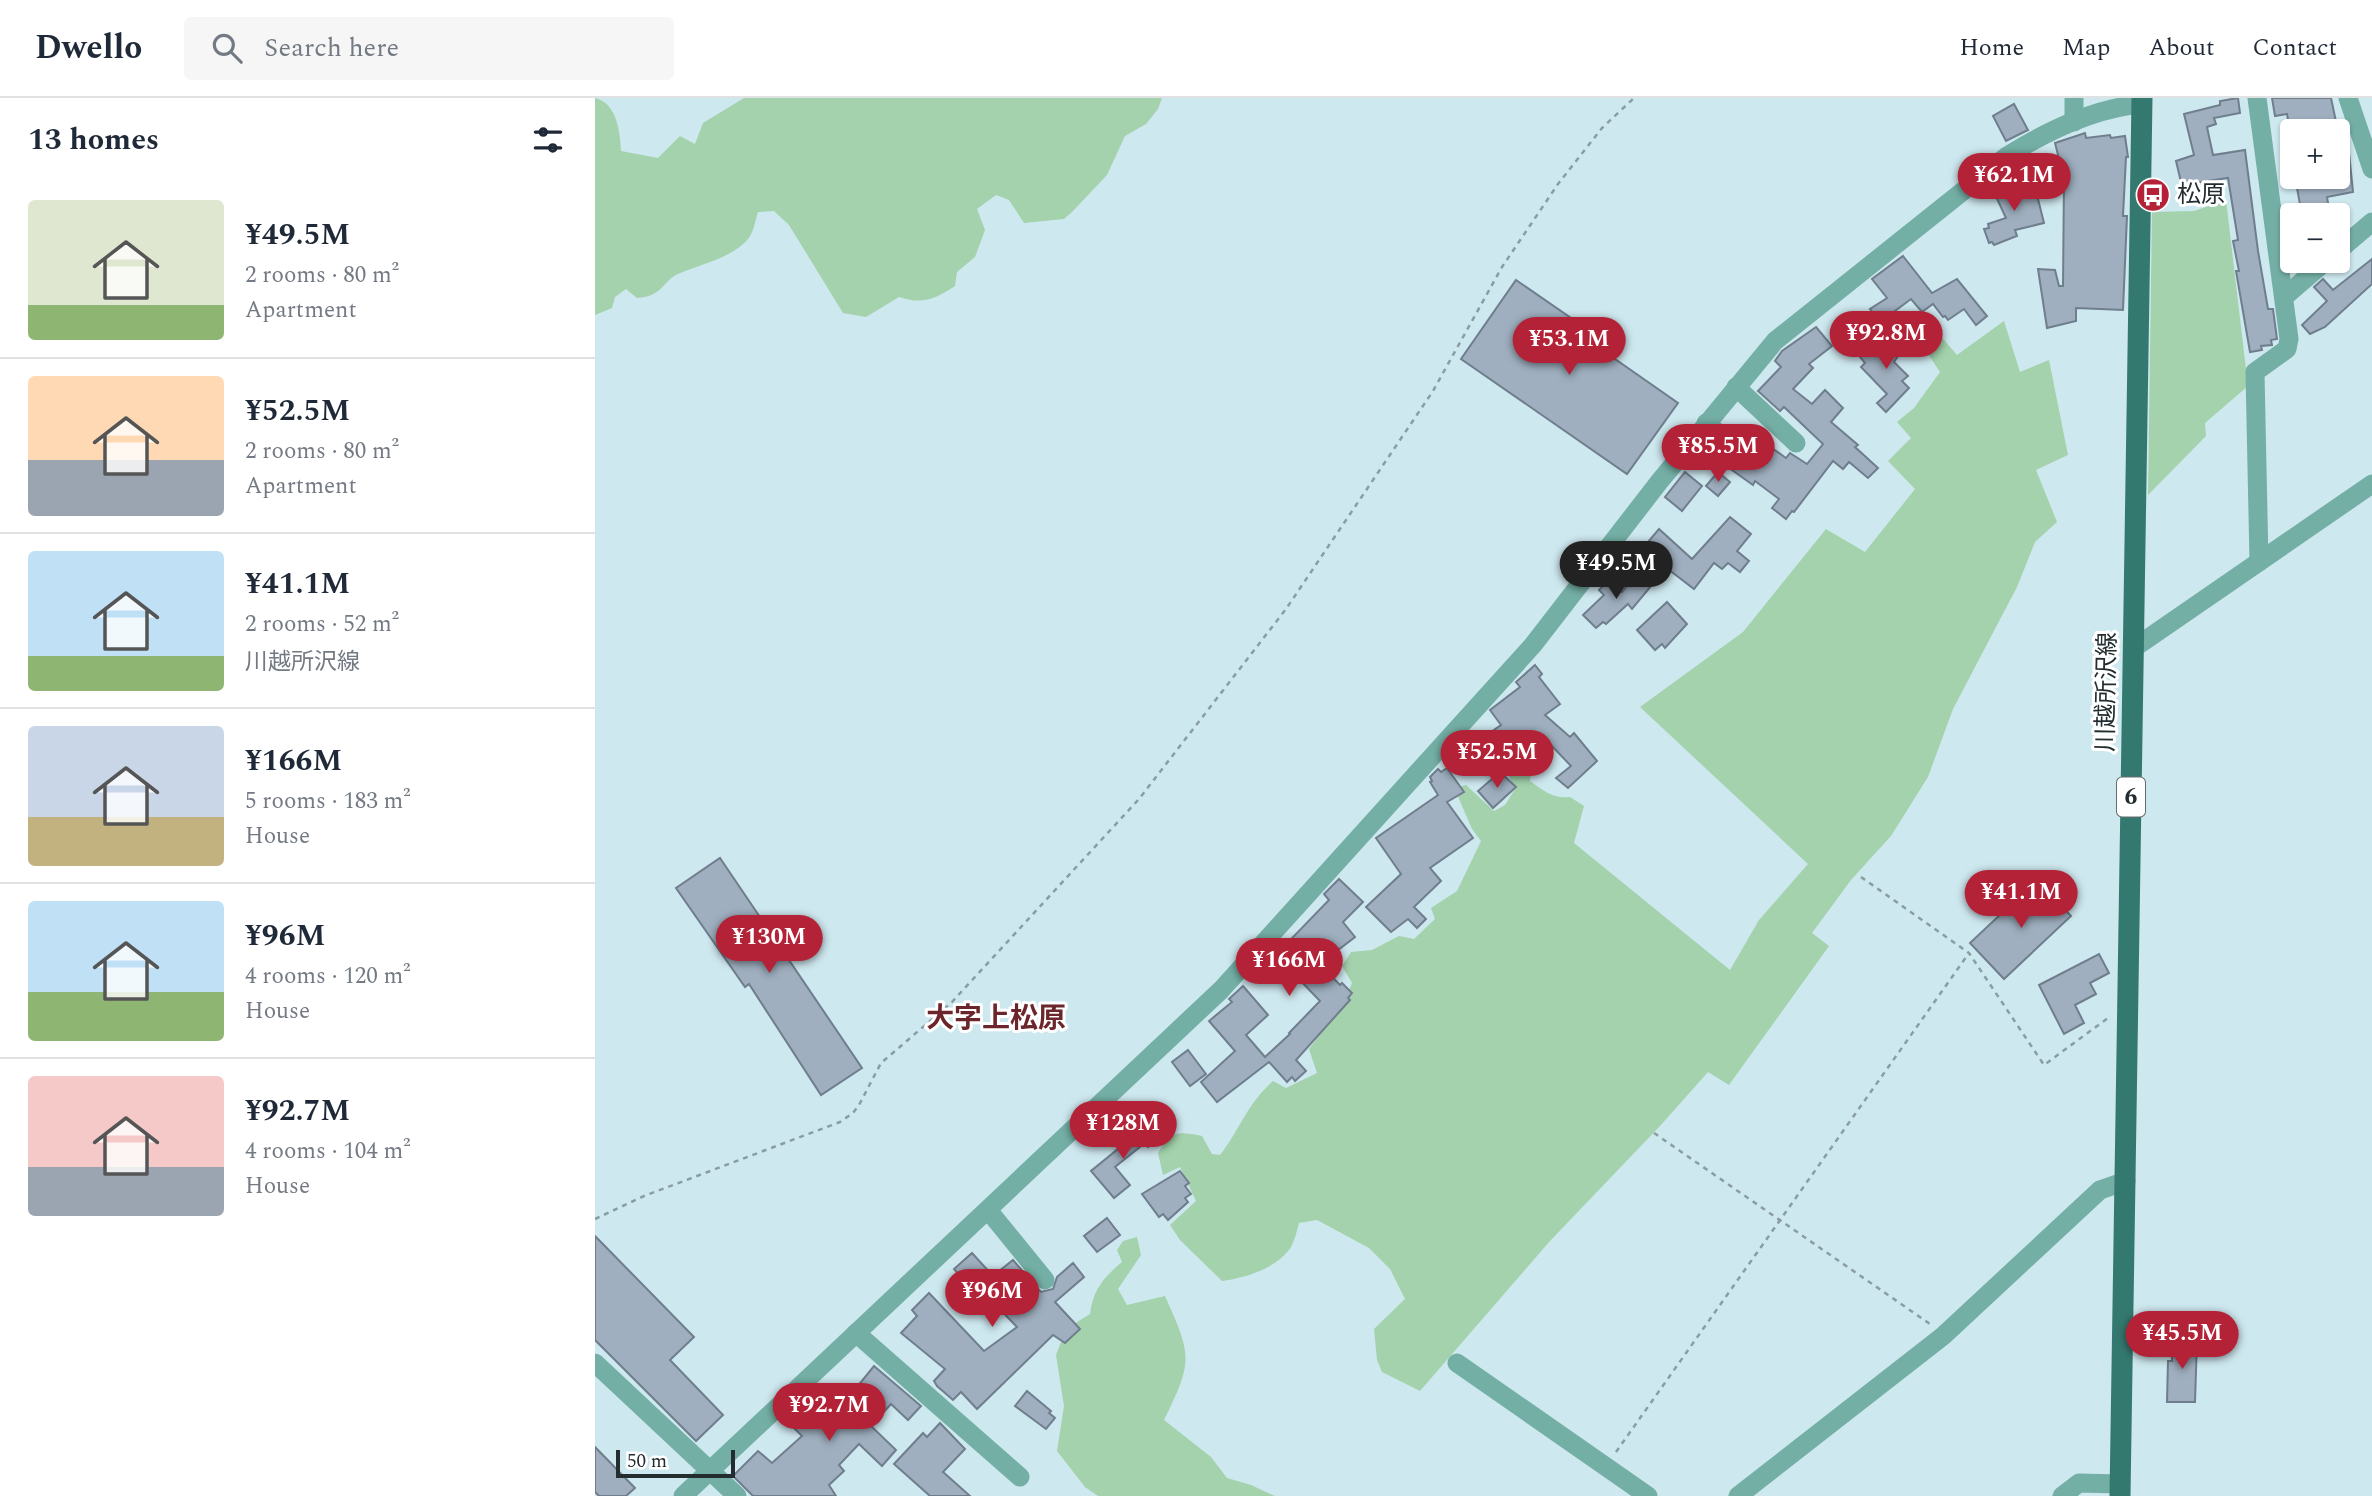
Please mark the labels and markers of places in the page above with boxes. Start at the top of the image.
pin: ¥62.1M [1957,153,2071,213]
bus stop icon: 松原 [2134,176,2172,214]
place label: 松原 [2177,177,2225,213]
pin: ¥92.8M [1829,312,1943,371]
pin: ¥53.1M [1512,317,1626,377]
pin: ¥85.5M [1661,424,1775,484]
pin: ¥49.5M [1559,542,1673,601]
pin: ¥52.5M [1440,730,1554,790]
pin: ¥41.1M [1964,870,2078,930]
pin: ¥130M [720,916,818,975]
pin: ¥166M [1240,939,1338,998]
pin: ¥128M [1074,1102,1172,1161]
pin: ¥96M [951,1270,1033,1329]
pin: ¥45.5M [2125,1312,2239,1371]
pin: ¥92.7M [772,1384,886,1443]

